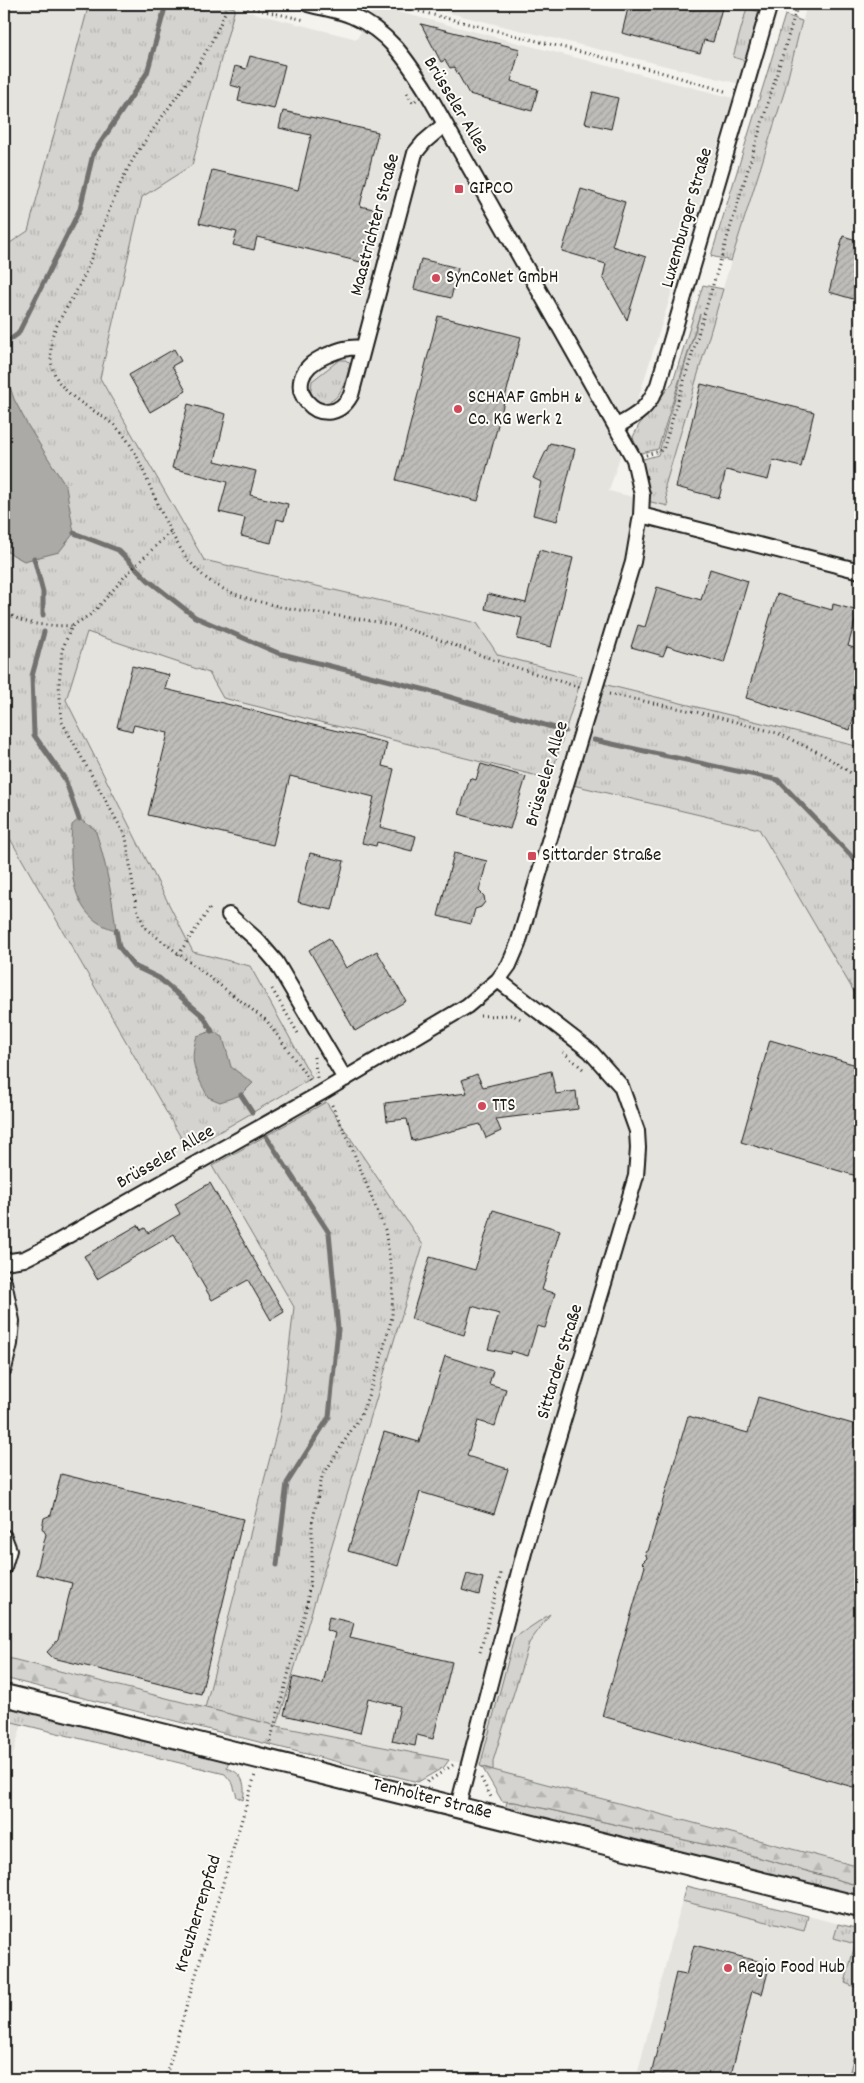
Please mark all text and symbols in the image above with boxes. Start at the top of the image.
street label: Brüsseler Allee [415,52,495,160]
street label: Luxemburger Straße [655,145,721,291]
street label: Maastrichter Straße [344,151,408,299]
place label: GIPCO [469,176,513,203]
marker: GIPCO [453,183,465,195]
place label: SynCoNet GmbH [446,265,558,292]
marker: SynCoNet GmbH [430,272,442,284]
place label: SCHAAF GmbH & Co. KG Werk 2 [468,385,582,434]
marker: SCHAAF GmbH & Co. KG Werk 2 [452,403,464,415]
street label: Brüsseler Allee [519,718,577,830]
place label: Sittarder Straße [542,843,661,870]
marker: Sittarder Straße [526,850,538,862]
place label: TTS [492,1093,516,1120]
marker: TTS [476,1100,488,1112]
street label: Brüsseler Allee [112,1119,220,1197]
street label: Sittarder Straße [531,1301,591,1423]
street label: Tenholter Straße [370,1772,494,1828]
street label: Kreuzherrenpfad [168,1852,230,1976]
place label: Regio Food Hub [738,1955,845,1982]
marker: Regio Food Hub [722,1962,734,1974]

